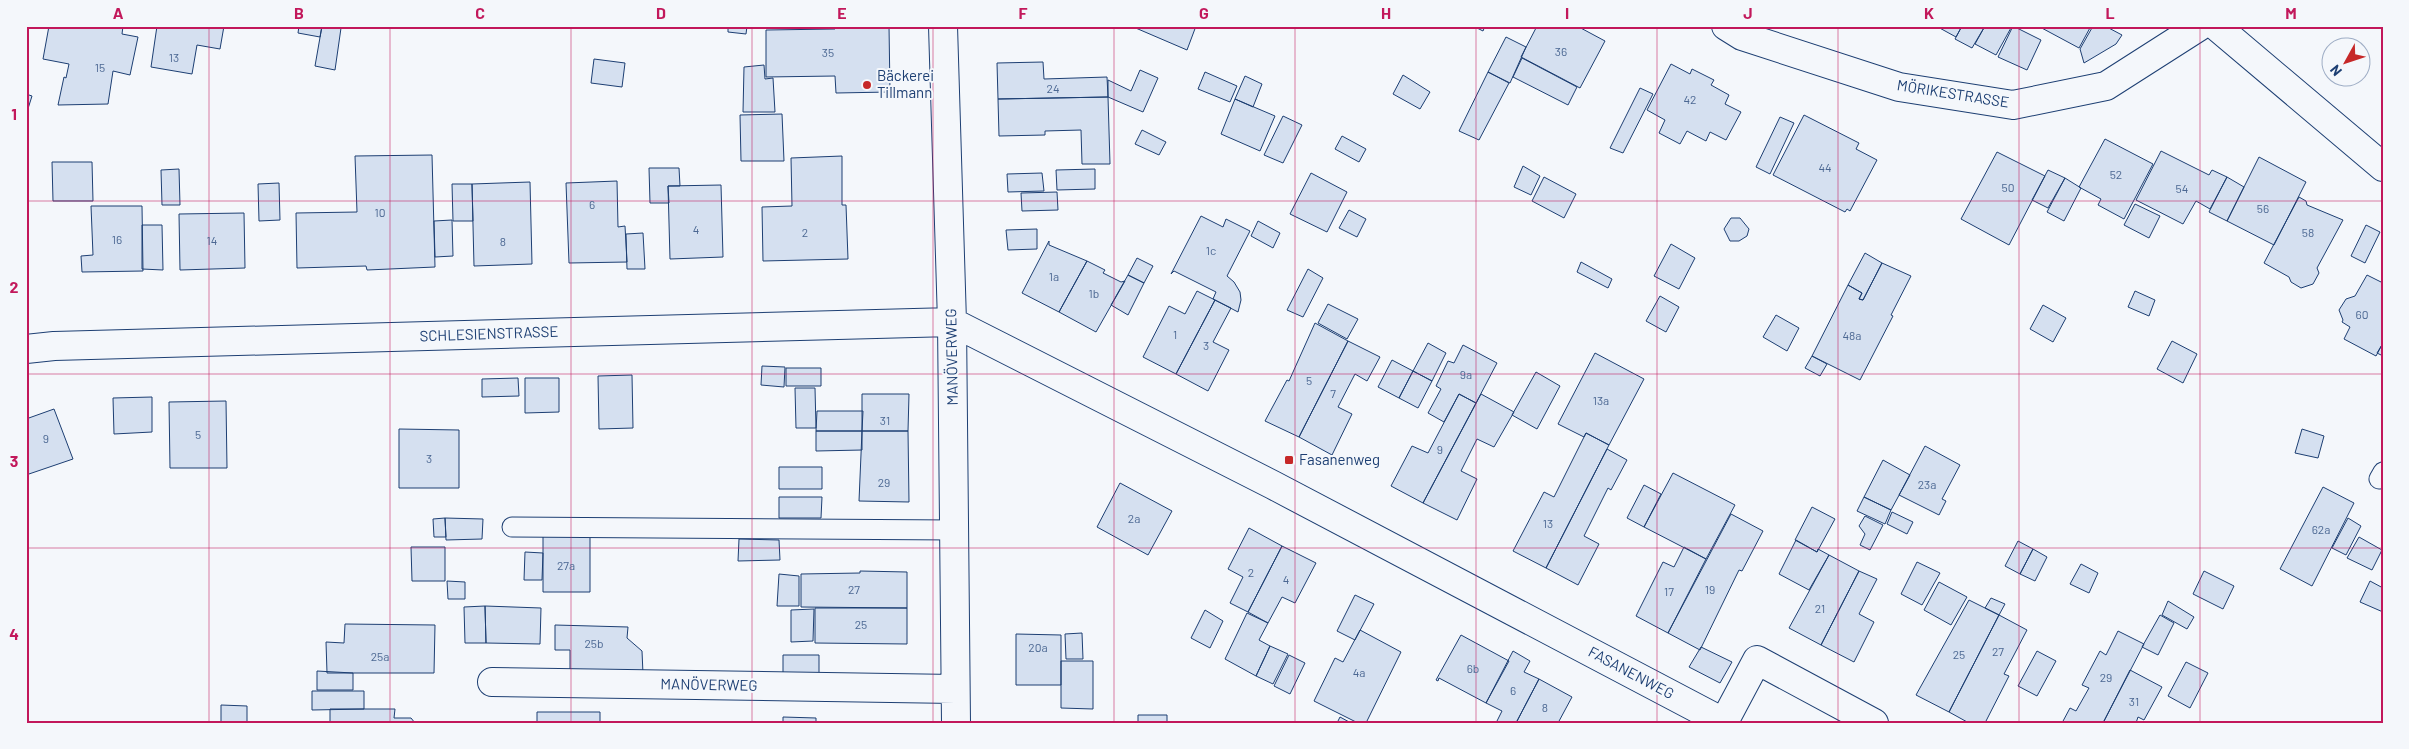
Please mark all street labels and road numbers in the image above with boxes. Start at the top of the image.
street label: MÖRIKESTRASSE [1896,75,2010,111]
street label: MANÖVERWEG [941,308,961,406]
street label: SCHLESIENSTRASSE [419,322,559,344]
street label: FASANENWEG [1585,642,1677,702]
street label: MANÖVERWEG [660,674,758,694]

